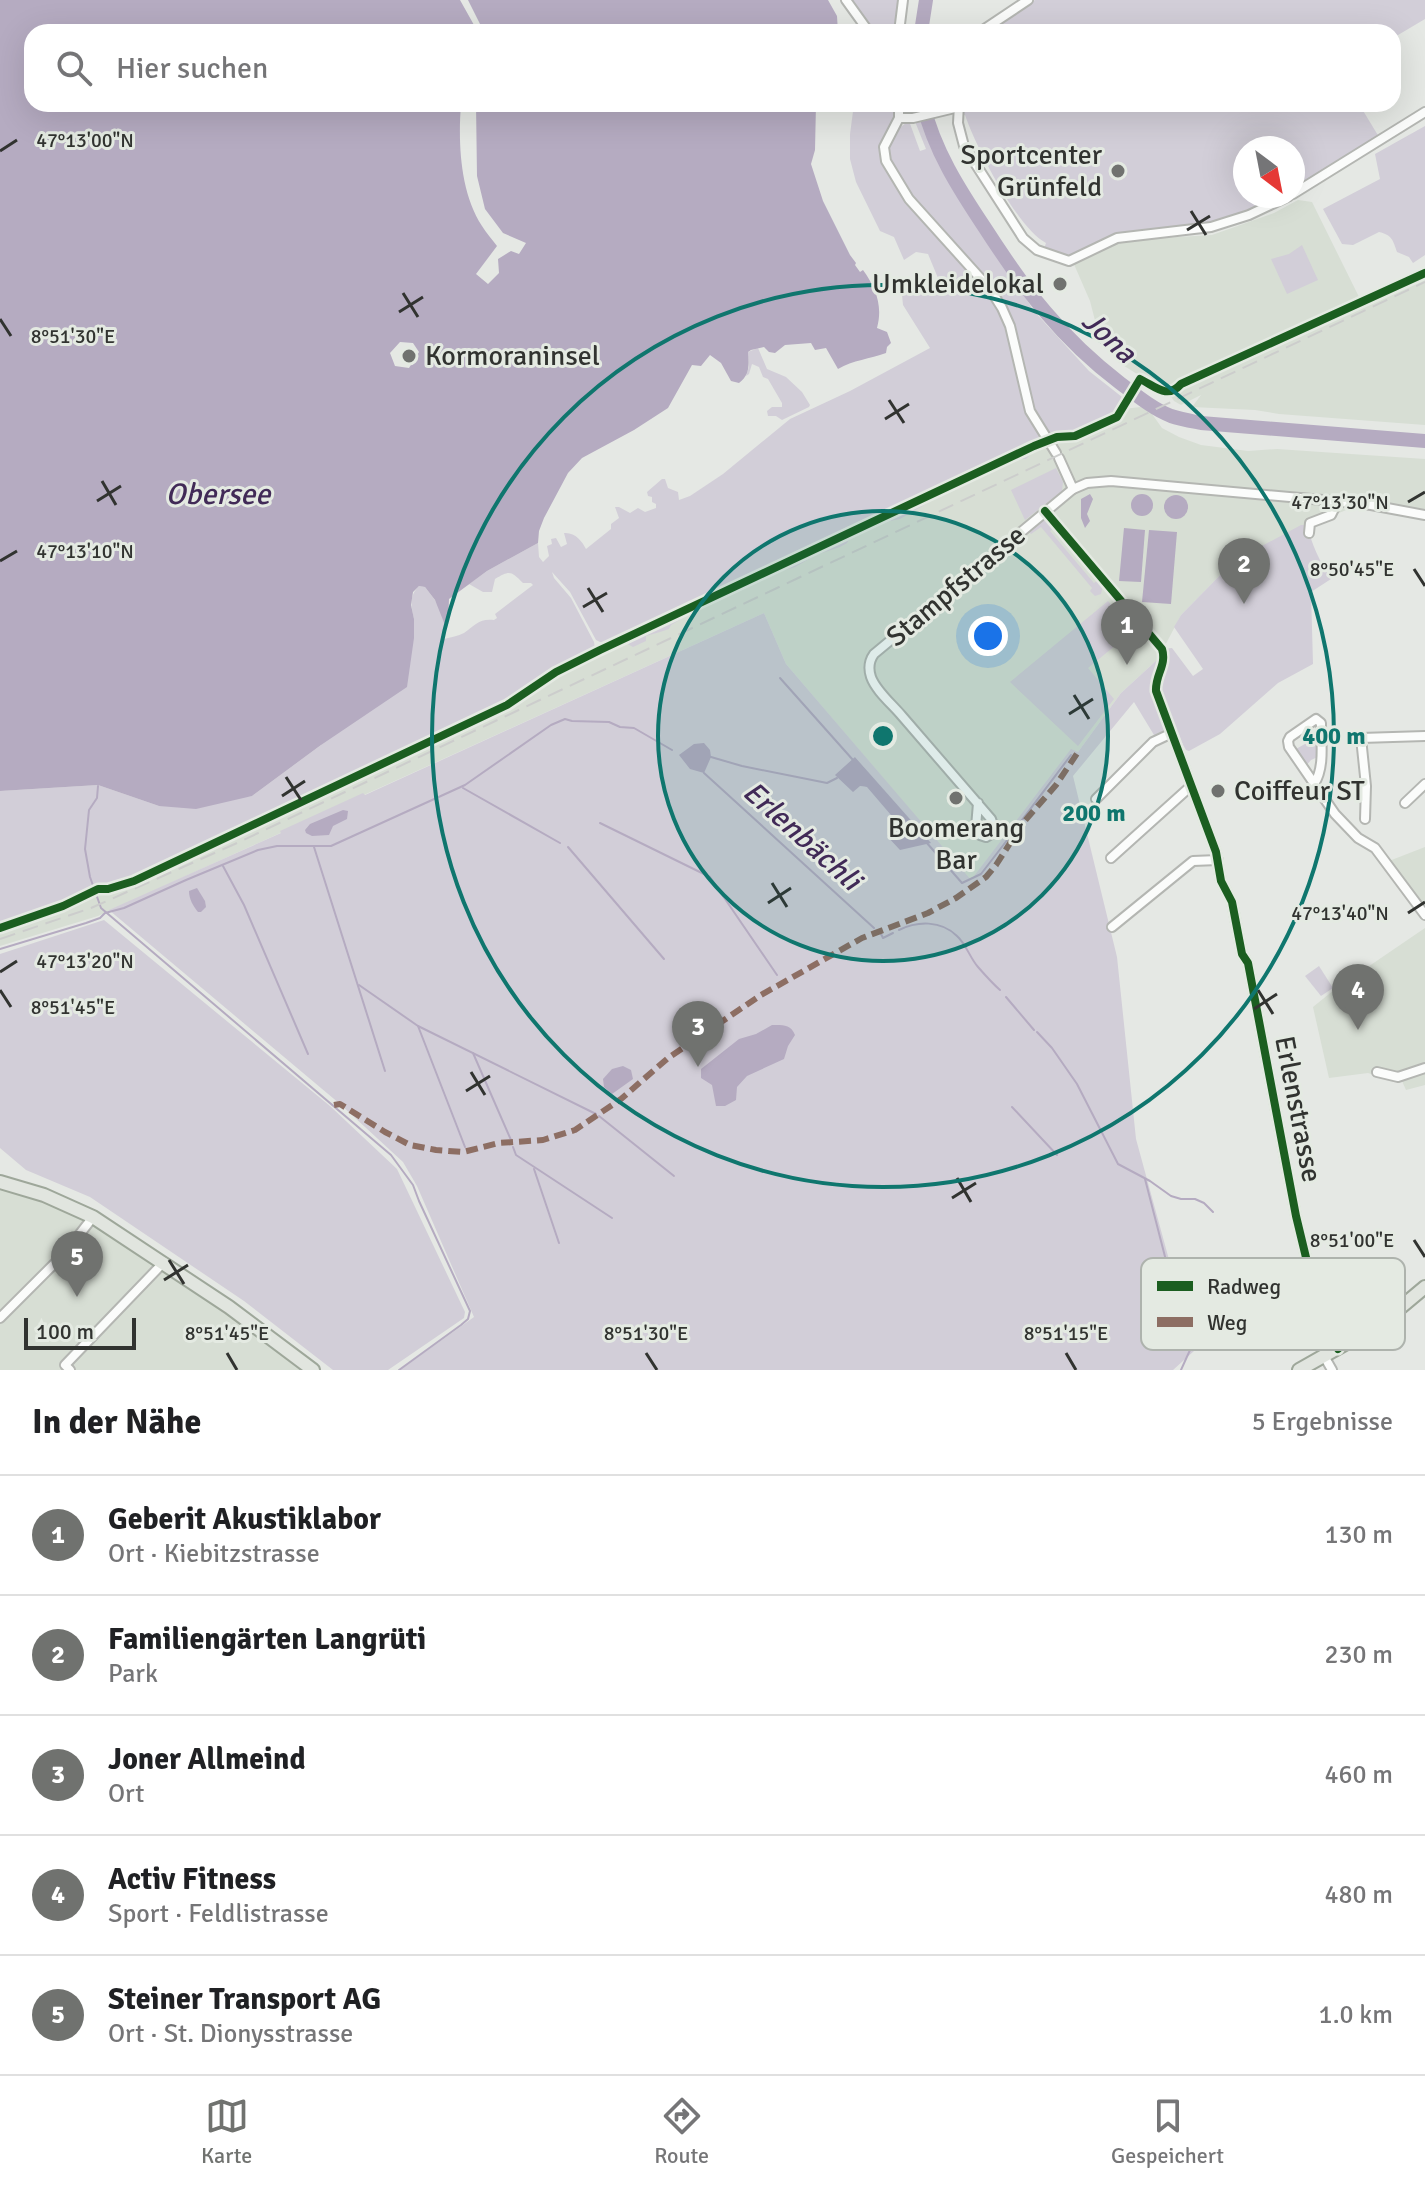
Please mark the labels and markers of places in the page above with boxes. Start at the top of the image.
place label: Sportcenter Grünfeld [960,138,1103,204]
marker: Sportcenter Grünfeld [1109,162,1127,180]
place label: Umkleidelokal [872,267,1044,301]
marker: Umkleidelokal [1051,275,1069,293]
place label: Kormoraninsel [425,339,600,373]
marker: Kormoraninsel [400,347,418,365]
pin: 2 [1218,538,1270,604]
pin: 1 [1101,599,1153,665]
centre of rings [869,722,897,750]
place label: Coiffeur ST [1234,774,1365,808]
marker: Coiffeur ST [1209,782,1227,800]
marker: Boomerang Bar [947,789,965,807]
place label: Boomerang Bar [888,811,1024,877]
pin: 4 [1332,964,1384,1030]
pin: 3 [672,1001,724,1067]
pin: 5 [51,1231,103,1297]

